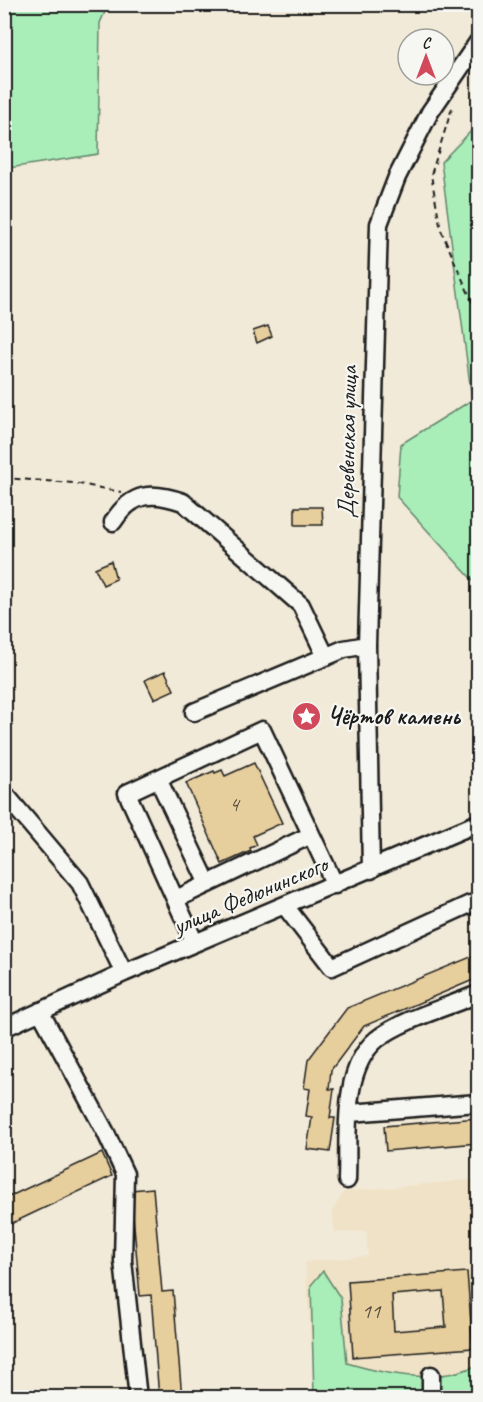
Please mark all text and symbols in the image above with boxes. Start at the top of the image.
north arrow [396,27,456,87]
text: С [422,33,432,53]
street label: Деревенская улица [331,364,363,518]
place icon: Чёртов камень [290,700,322,732]
place label: Чёртов камень [327,701,461,731]
house number: 4 [229,791,241,817]
street label: улица Федюнинского [166,848,334,942]
house number: 11 [362,1298,382,1324]

